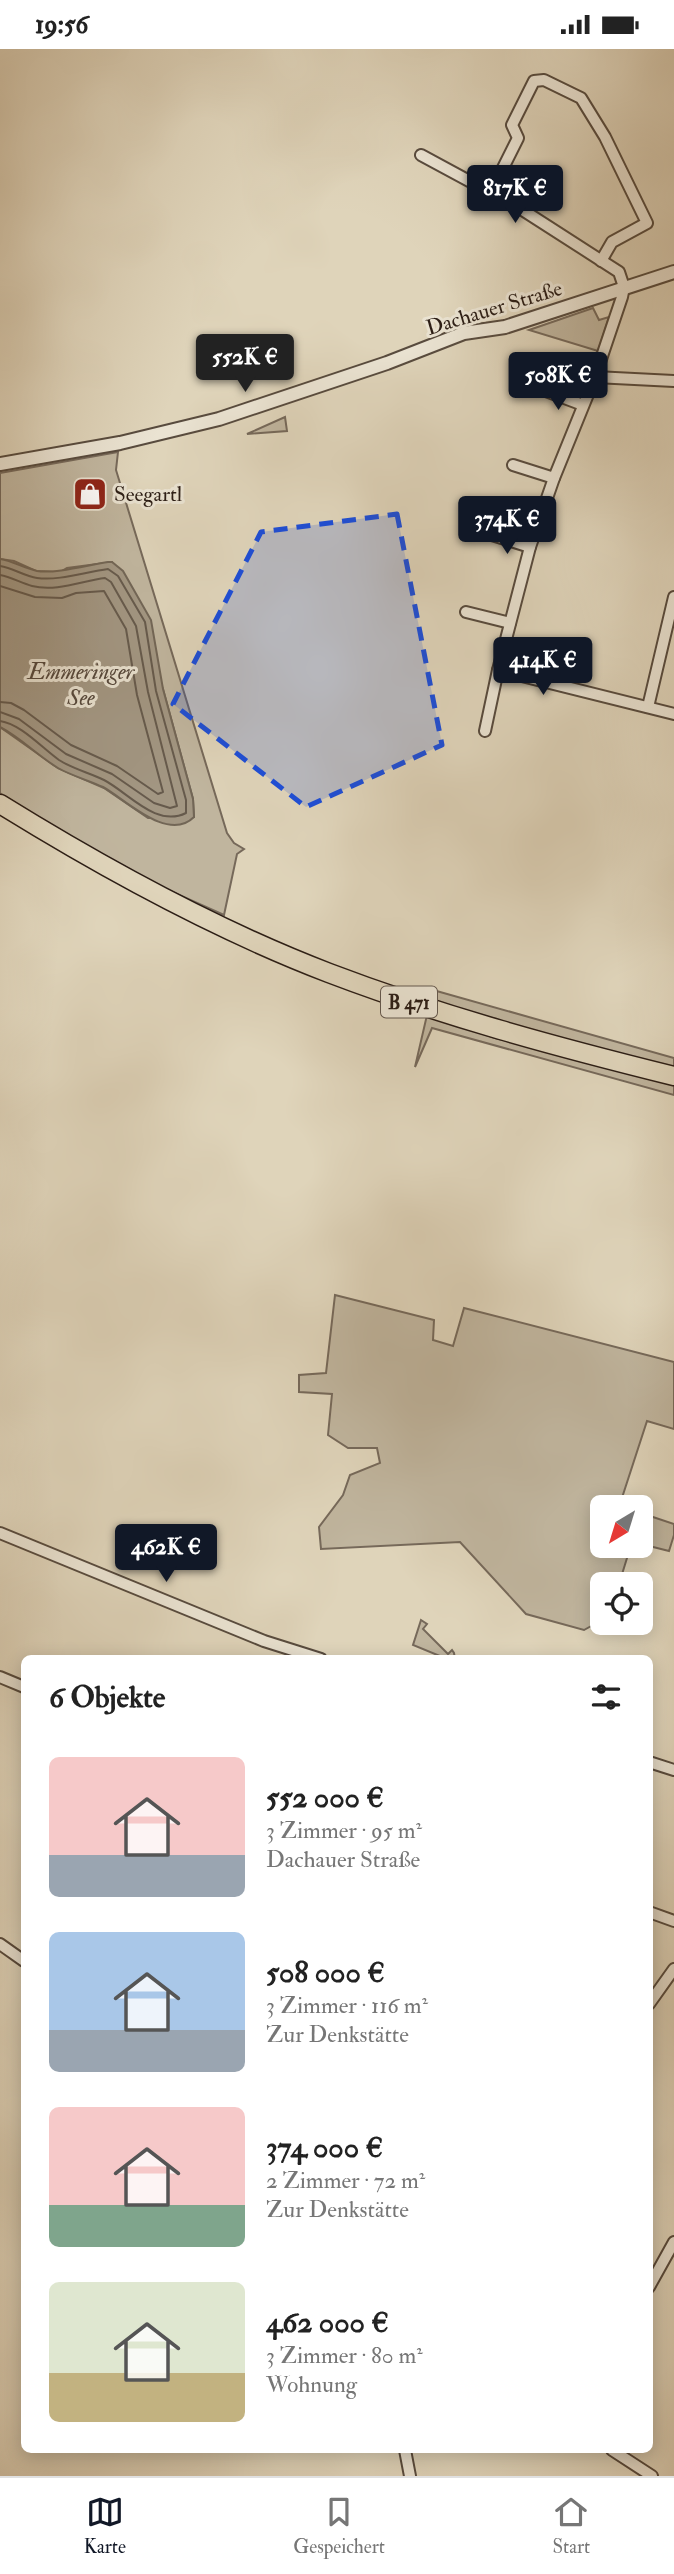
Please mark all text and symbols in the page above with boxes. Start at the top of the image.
text: 19:56 [35,9,88,41]
pin: 817K € [458,165,572,225]
text: 817K € [483,173,547,202]
street label: Dachauer Straße [423,275,566,342]
pin: 552K € [188,335,302,394]
text: 552K € [212,342,278,371]
pin: 508K € [501,353,615,412]
text: 508K € [525,360,591,389]
shop icon: Seegartl [71,475,109,513]
place label: Seegartl [114,481,183,508]
pin: 374K € [450,497,564,556]
text: 374K € [474,504,540,533]
pin: 414K € [486,637,600,697]
text: 414K € [509,645,577,674]
water label: Emmeringer See [26,657,136,712]
road number: B 471 [381,986,437,1017]
north arrow [590,1495,653,1557]
map controls [590,1495,653,1635]
pin: 462K € [109,1525,223,1584]
text: 462K € [131,1532,201,1561]
button: locate [590,1572,653,1635]
icon: filters [587,1678,625,1716]
text: 6 Objekte [49,1679,165,1716]
text: 552 000 € [266,1779,384,1816]
icon: home [105,1785,189,1869]
text: 3 Zimmer · 95 m² [266,1816,422,1845]
text: Dachauer Straße [266,1845,420,1874]
text: 508 000 € [266,1954,385,1991]
icon: home [105,1960,189,2044]
text: 3 Zimmer · 116 m² [266,1991,428,2020]
text: Zur Denkstätte [266,2020,409,2049]
text: 374 000 € [266,2129,383,2166]
icon: home [105,2135,189,2219]
text: 2 Zimmer · 72 m² [266,2166,425,2195]
text: Zur Denkstätte [266,2195,409,2224]
text: 462 000 € [266,2304,389,2341]
icon: home [105,2310,189,2394]
text: 3 Zimmer · 80 m² [266,2341,423,2370]
text: Wohnung [266,2370,357,2399]
tab: Karte [84,2493,126,2559]
tab: Gespeichert [293,2493,385,2559]
tab: Start [552,2493,590,2559]

